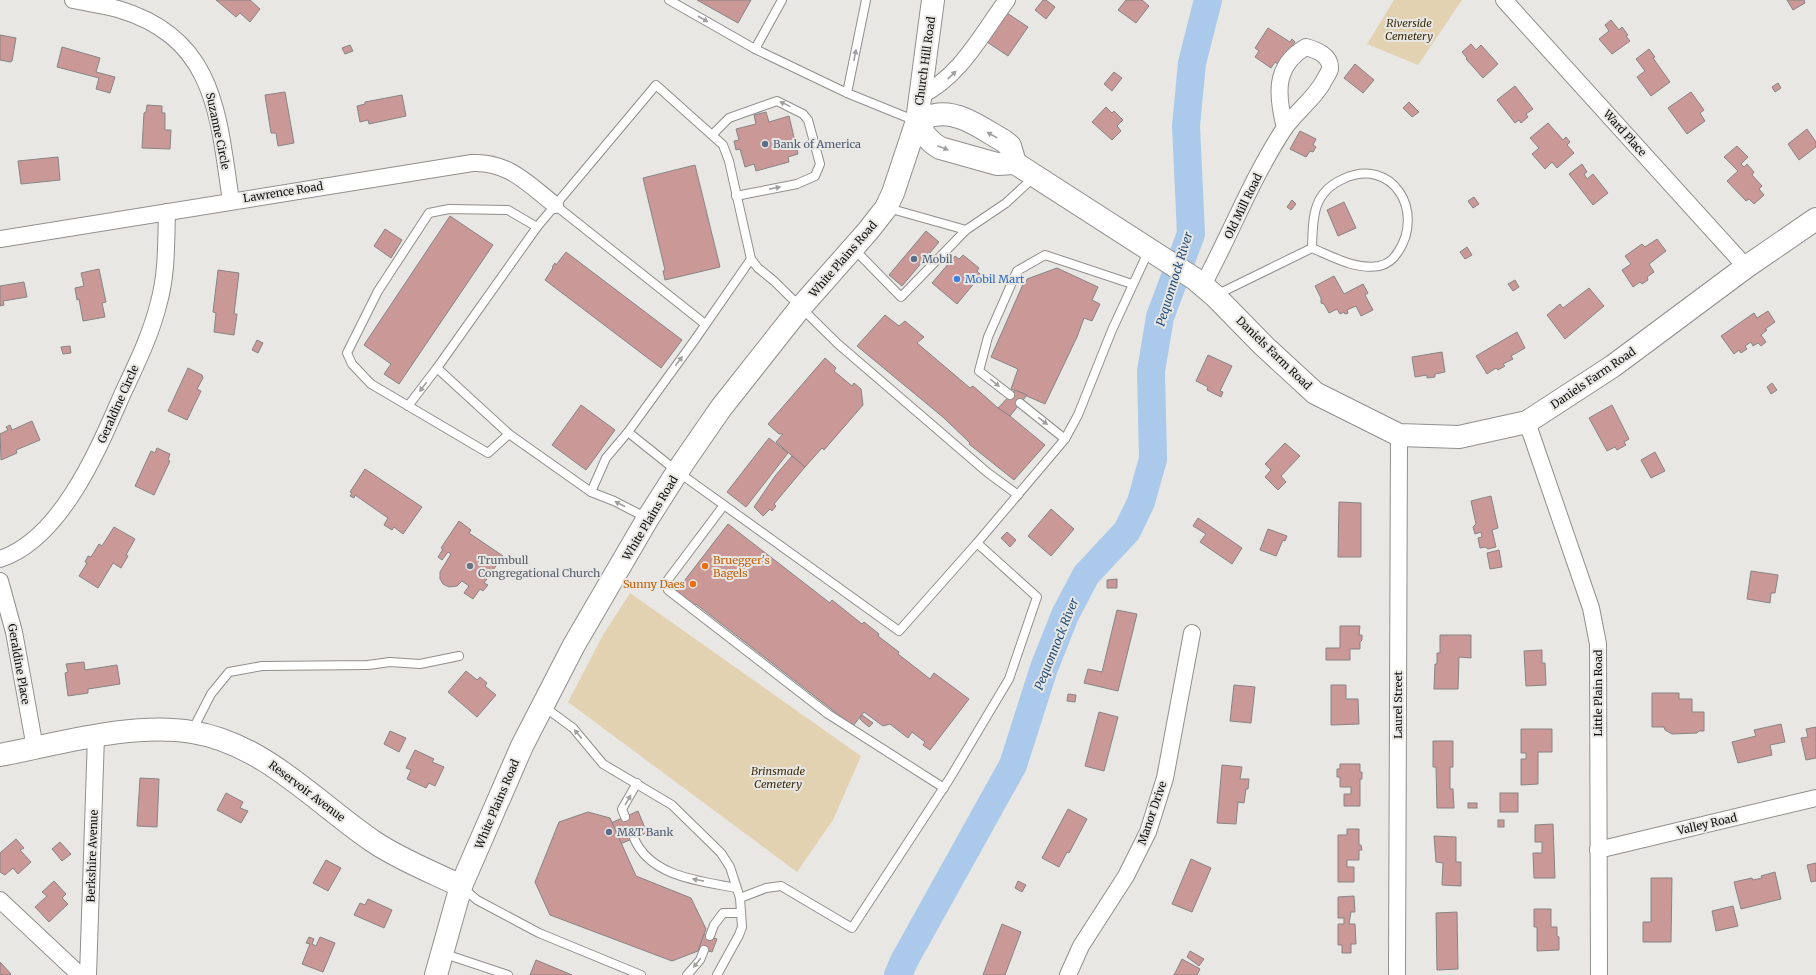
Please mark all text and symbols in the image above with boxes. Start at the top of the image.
street label: Church Hill Road [912,15,938,106]
one-way arrow [698,16,709,23]
park label: Riverside Cemetery [1385,16,1433,43]
one-way arrow [852,49,858,61]
one-way arrow [947,70,957,79]
street label: Suzanne Circle [203,91,233,171]
one-way arrow [779,101,790,108]
street label: Ward Place [1600,106,1650,159]
one-way arrow [987,131,998,138]
place label: Bank of America [773,137,861,151]
marker: Bank of America [760,139,770,149]
one-way arrow [937,146,949,152]
street label: Old Mill Road [1221,171,1265,241]
street label: Lawrence Road [242,179,324,205]
one-way arrow [768,185,781,191]
street label: White Plains Road [806,218,880,301]
water label: Pequonnock River [1153,229,1196,328]
place label: Mobil [922,252,953,266]
marker: Mobil [909,254,919,264]
place label: Mobil Mart [965,272,1025,286]
marker: Mobil Mart [952,274,962,284]
street label: Daniels Farm Road [1233,313,1315,393]
street label: Daniels Farm Road [1548,344,1638,412]
one-way arrow [675,356,683,367]
street label: Geraldine Circle [95,363,142,445]
one-way arrow [989,379,1000,387]
one-way arrow [418,381,427,392]
one-way arrow [1037,417,1048,426]
street label: White Plains Road [619,473,681,564]
one-way arrow [614,501,626,507]
place label: Trumbull Congregational Church [478,553,601,580]
place label: Bruegger's Bagels [713,553,770,580]
marker: Trumbull Congregational Church [465,561,475,571]
marker: Bruegger's Bagels [700,561,710,571]
place label: Sunny Daes [623,577,685,591]
marker: Sunny Daes [688,579,698,589]
water label: Pequonnock River [1031,595,1082,692]
street label: Geraldine Place [5,623,33,706]
street label: Little Plain Road [1591,649,1605,737]
street label: Laurel Street [1391,670,1405,739]
one-way arrow [574,729,583,740]
street label: White Plains Road [471,757,522,852]
street label: Reservoir Avenue [266,758,348,824]
park label: Brinsmade Cemetery [751,764,805,791]
street label: Manor Drive [1135,779,1170,847]
one-way arrow [624,794,631,806]
street label: Berkshire Avenue [83,809,101,903]
street label: Valley Road [1675,810,1739,838]
place label: M&T Bank [617,825,674,839]
marker: M&T Bank [604,827,614,837]
one-way arrow [692,877,704,883]
one-way arrow [693,958,701,969]

